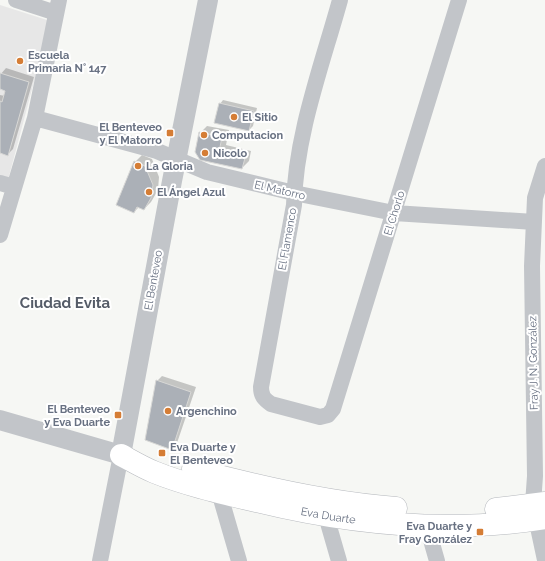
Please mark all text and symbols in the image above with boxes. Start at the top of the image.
place label: Escuela Primaria N° 147 [28,49,107,75]
marker: Escuela Primaria N° 147 [15,56,25,66]
place label: El Sitio [242,111,278,124]
marker: El Sitio [229,112,239,122]
place label: El Benteveo y El Matorro [99,121,162,147]
marker: El Benteveo y El Matorro [165,128,175,138]
place label: Computacion [212,129,283,142]
marker: Computacion [199,130,209,140]
place label: Nicolo [213,147,247,160]
marker: Nicolo [200,148,210,158]
place label: La Gloria [146,160,193,173]
marker: La Gloria [133,161,143,171]
street label: El Matorro [253,178,307,203]
place label: El Ángel Azul [157,185,226,199]
marker: El Ángel Azul [144,187,154,197]
street label: El Chorlo [382,189,408,237]
street label: El Flamenco [276,206,299,271]
street label: El Benteveo [142,249,165,311]
district label: Ciudad Evita [20,294,111,312]
street label: Fray J. N. González [526,315,541,410]
place label: El Benteveo y Eva Duarte [44,403,110,429]
place label: Argenchino [176,405,237,418]
marker: Argenchino [163,406,173,416]
marker: El Benteveo y Eva Duarte [113,410,123,420]
place label: Eva Duarte y El Benteveo [170,441,236,467]
marker: Eva Duarte y El Benteveo [157,448,167,458]
street label: Eva Duarte [300,505,357,527]
place label: Eva Duarte y Fray González [399,520,473,546]
marker: Eva Duarte y Fray González [475,527,485,537]

